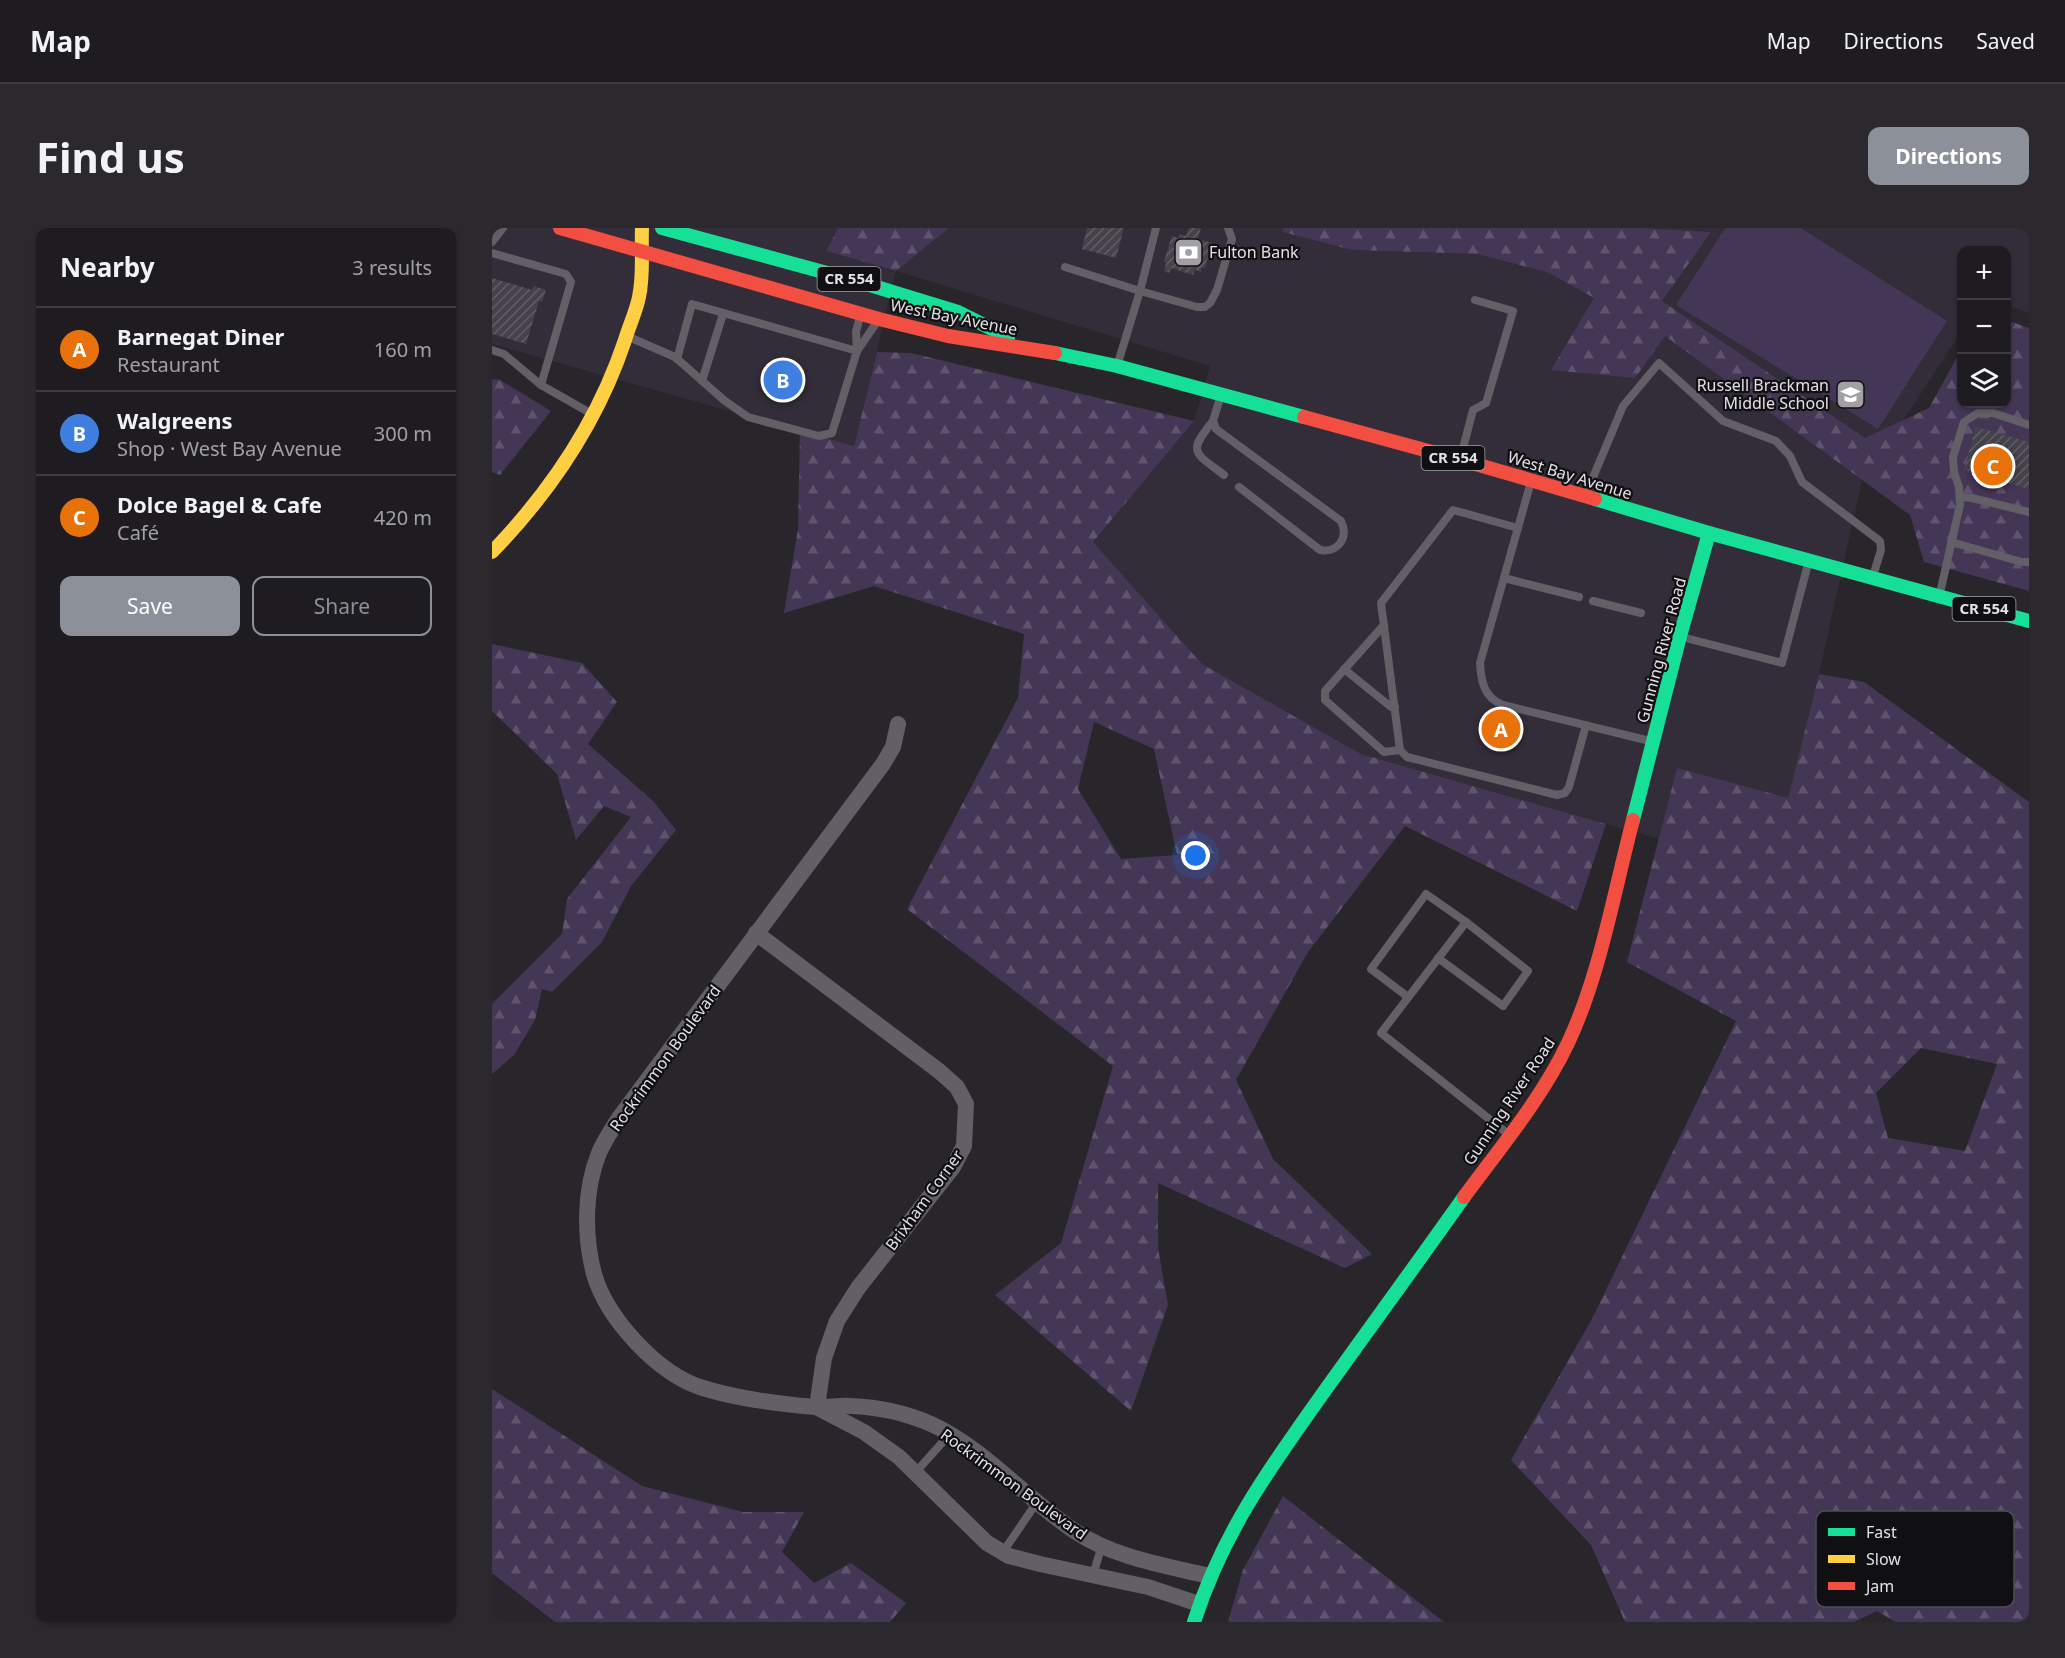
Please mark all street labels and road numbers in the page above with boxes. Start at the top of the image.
road number: CR 554 [818,267,880,291]
street label: West Bay Avenue [889,294,1019,340]
road number: CR 554 [1422,446,1484,470]
street label: West Bay Avenue [1505,446,1635,504]
street label: Gunning River Road [1631,575,1691,725]
road number: CR 554 [1952,597,2016,621]
street label: Rockrimmon Boulevard [604,980,726,1136]
street label: Gunning River Road [1458,1033,1560,1169]
street label: Brixham Corner [880,1145,968,1255]
street label: Rockrimmon Boulevard [936,1423,1092,1545]

